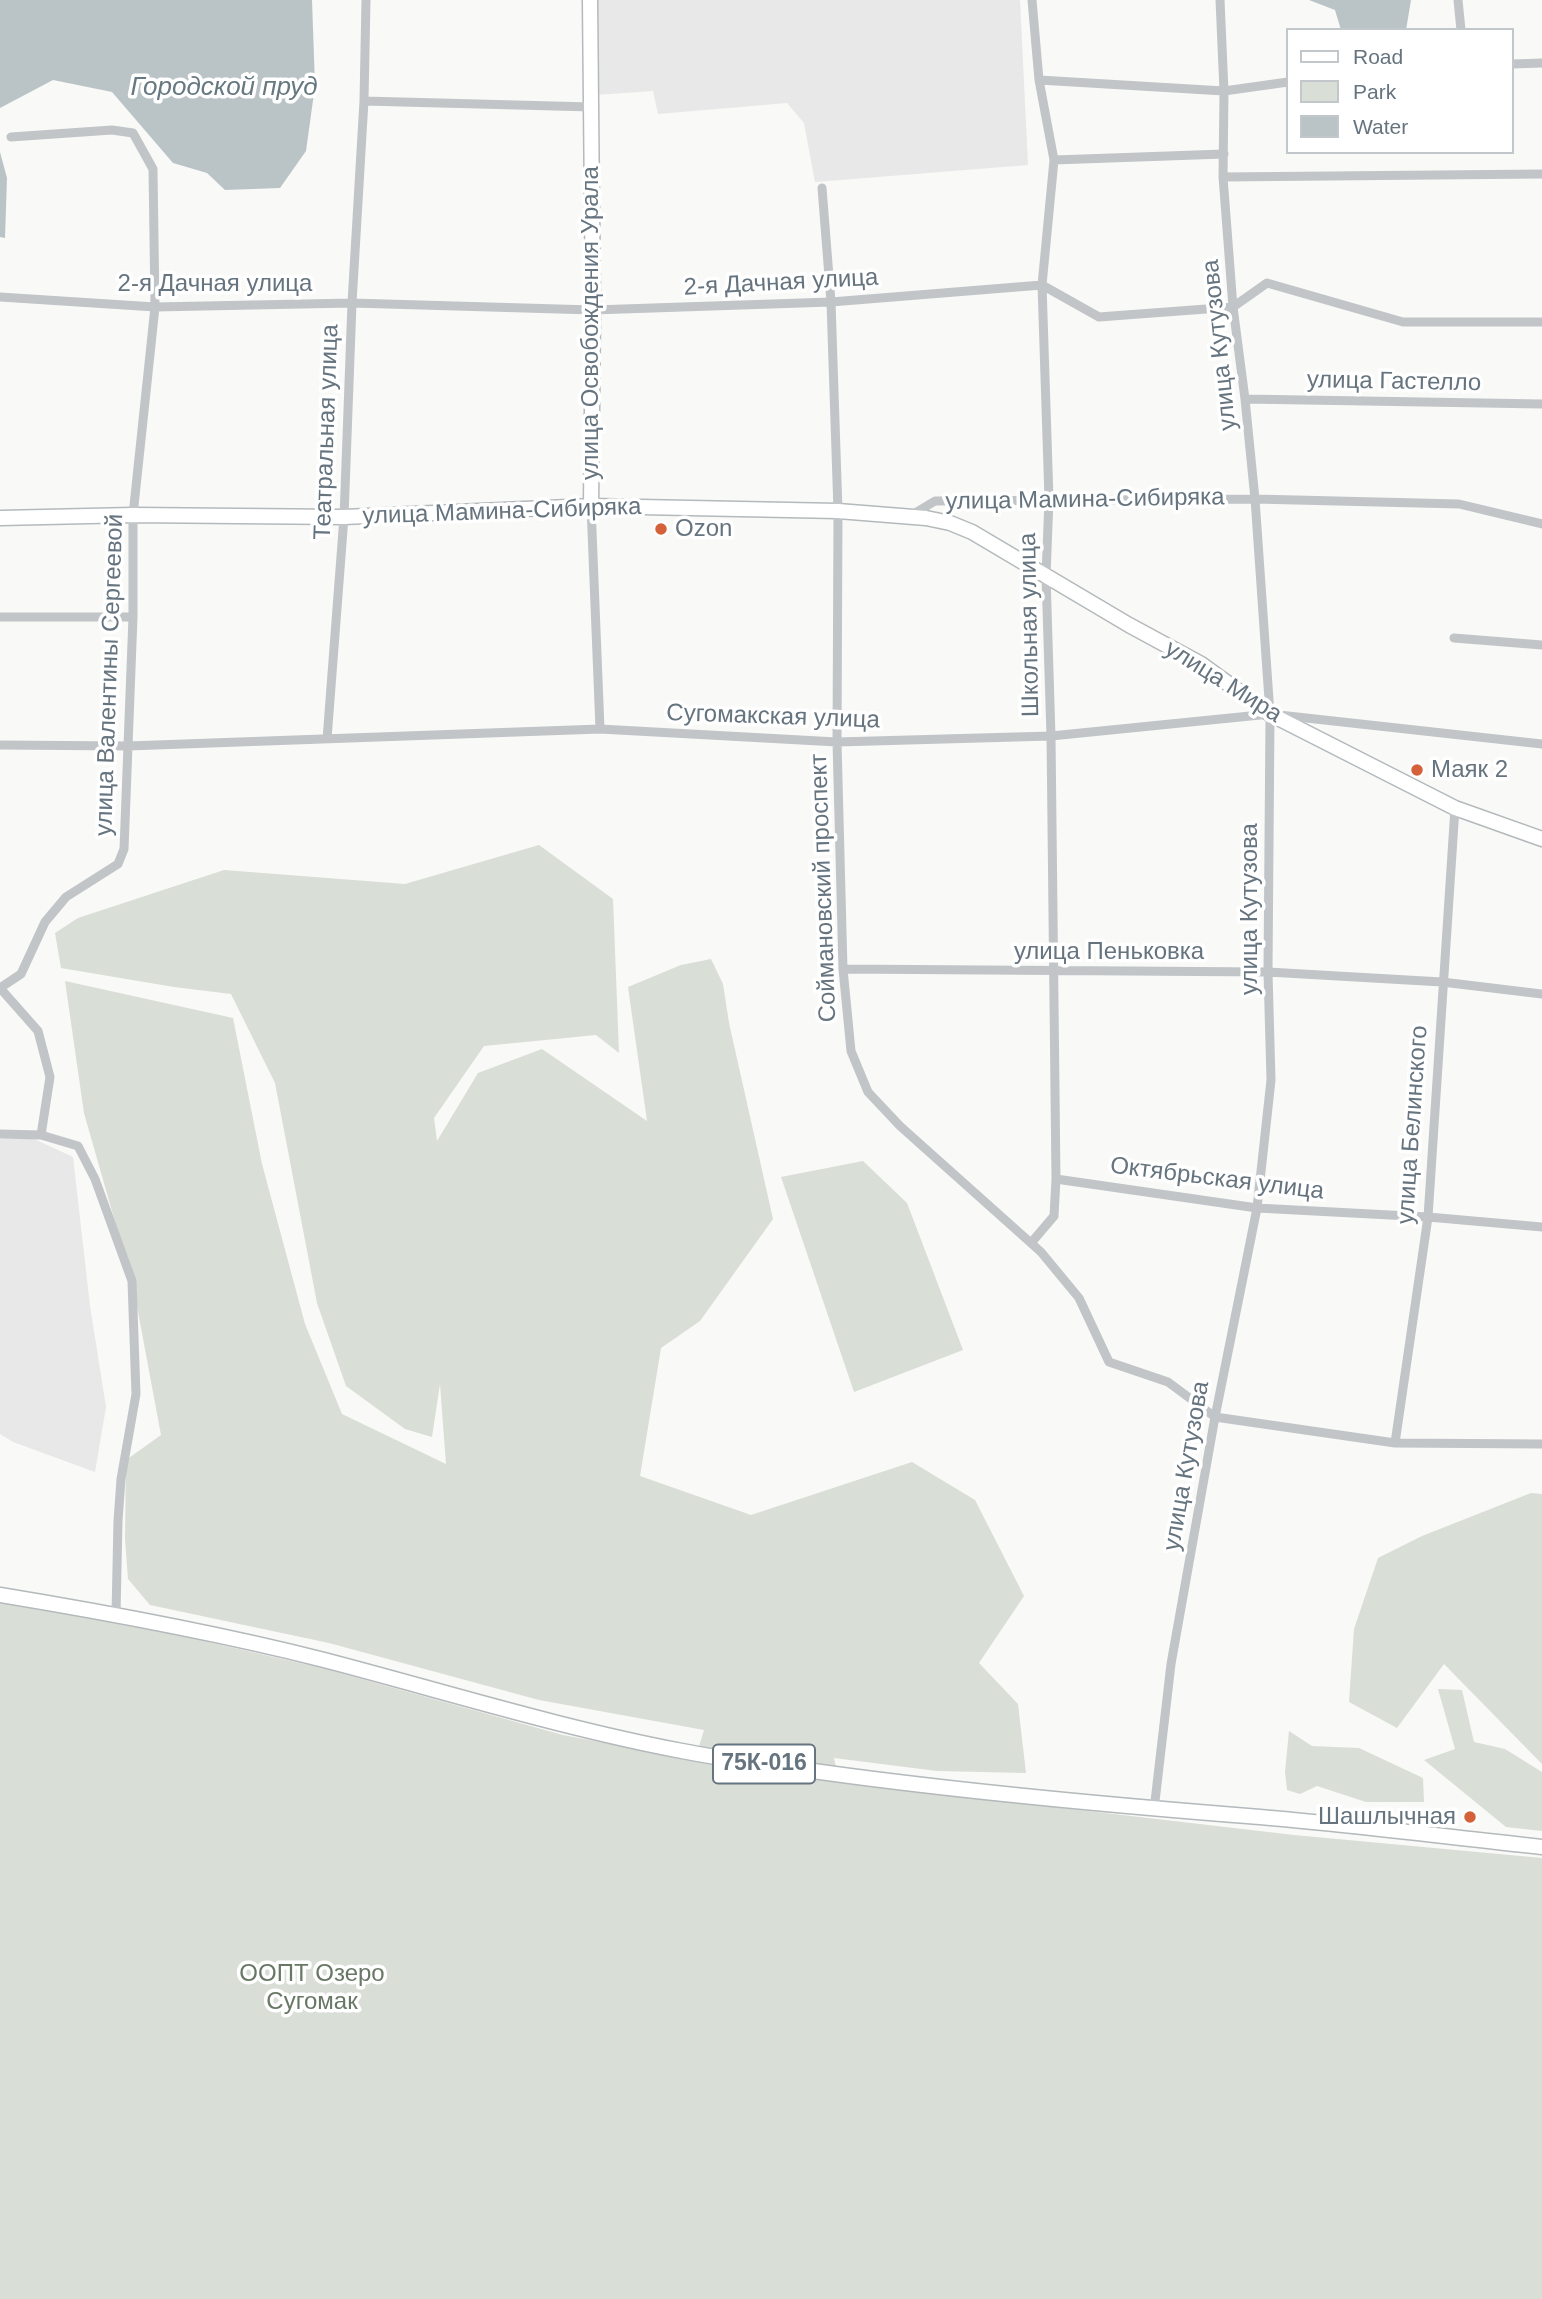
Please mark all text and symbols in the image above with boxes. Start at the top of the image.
legend [1286,28,1514,154]
text: Road [1353,45,1403,68]
water label: Городской пруд [130,72,318,104]
text: Park [1353,80,1396,103]
text: Water [1353,115,1408,138]
street label: улица Освобождения Урала [577,166,605,480]
street label: улица Кутузова [1197,258,1243,432]
street label: 2-я Дачная улица [683,264,879,302]
street label: 2-я Дачная улица [118,270,312,298]
street label: Театральная улица [309,324,345,540]
street label: улица Гастелло [1306,366,1482,398]
street label: улица Мамина-Сибиряка [945,483,1225,517]
street label: улица Мамина-Сибиряка [362,493,642,531]
street label: улица Валентины Сергеевой [90,513,130,837]
place label: Ozon [675,515,732,543]
marker: Ozon [653,521,669,537]
street label: Школьная улица [1014,533,1046,717]
street label: улица Мира [1159,635,1287,729]
street label: Сугомакская улица [666,699,880,735]
street label: Соймановский проспект [805,753,843,1023]
place label: Маяк 2 [1431,756,1508,784]
marker: Маяк 2 [1409,762,1425,778]
street label: улица Кутузова [1236,823,1264,995]
street label: улица Пеньковка [1014,938,1204,966]
street label: улица Белинского [1392,1025,1434,1225]
street label: Октябрьская улица [1109,1152,1325,1206]
street label: улица Кутузова [1158,1379,1216,1553]
road number: 75К-016 [713,1744,815,1784]
place label: Шашлычная [1318,1803,1456,1831]
marker: Шашлычная [1462,1809,1478,1825]
park label: ООПТ Озеро Сугомак [239,1960,385,2016]

